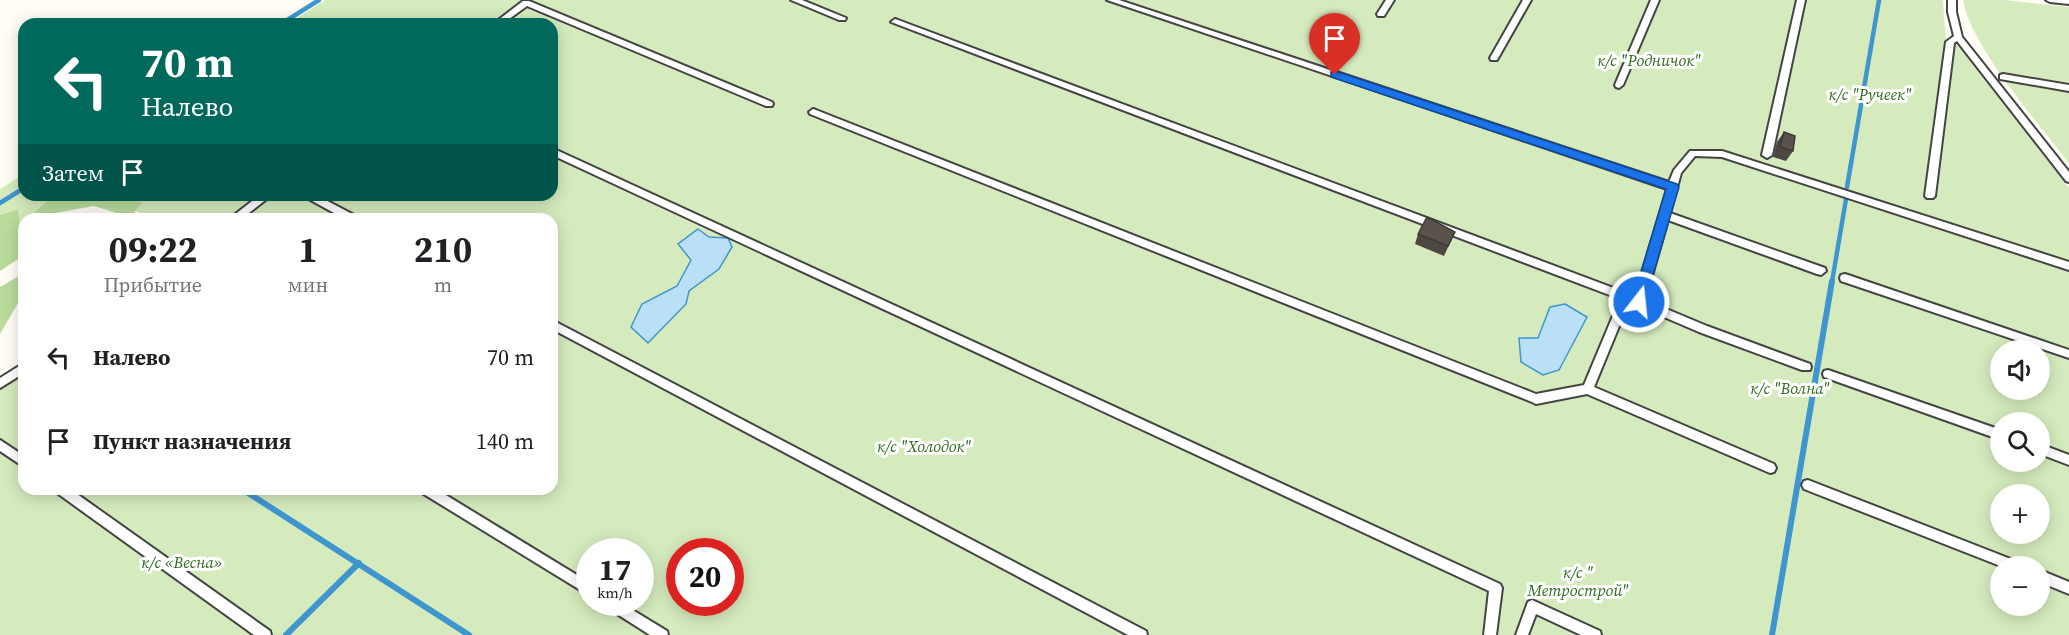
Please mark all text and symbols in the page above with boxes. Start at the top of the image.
pin [1309,13,1360,75]
icon: arrive [1318,22,1351,55]
text: 70 m [141,33,234,91]
icon: left [42,42,120,120]
park label: к/с "Родничок" [1597,49,1701,71]
park label: к/с "Ручеек" [1829,83,1912,105]
text: Налево [141,88,233,125]
icon: arrive [116,156,149,189]
text: Затем [42,158,104,188]
text: 09:22 [108,225,197,274]
text: 1 [298,225,318,274]
text: 210 [414,225,472,274]
position arrow [1607,270,1671,334]
text: Прибытие [104,271,202,299]
text: мин [288,271,328,299]
text: m [434,271,452,299]
map controls [1990,340,2050,616]
button: sound [1990,340,2050,400]
icon: left [42,341,75,374]
text: Налево [93,342,170,372]
text: 70 m [487,342,534,372]
park label: к/с "Волна" [1750,377,1830,399]
button: search [1990,412,2050,472]
icon: arrive [42,425,75,458]
text: Пункт назначения [93,426,291,456]
text: 140 m [476,426,534,456]
park label: к/с "Холодок" [877,435,971,457]
button: + [1990,484,2050,544]
speed limit sign: 20 [666,538,744,616]
text: 17 [599,549,631,590]
park label: к/с «Весна» [141,551,223,573]
button: − [1990,556,2050,616]
park label: к/с " Метрострой" [1526,561,1629,601]
text: km/h [597,582,633,603]

